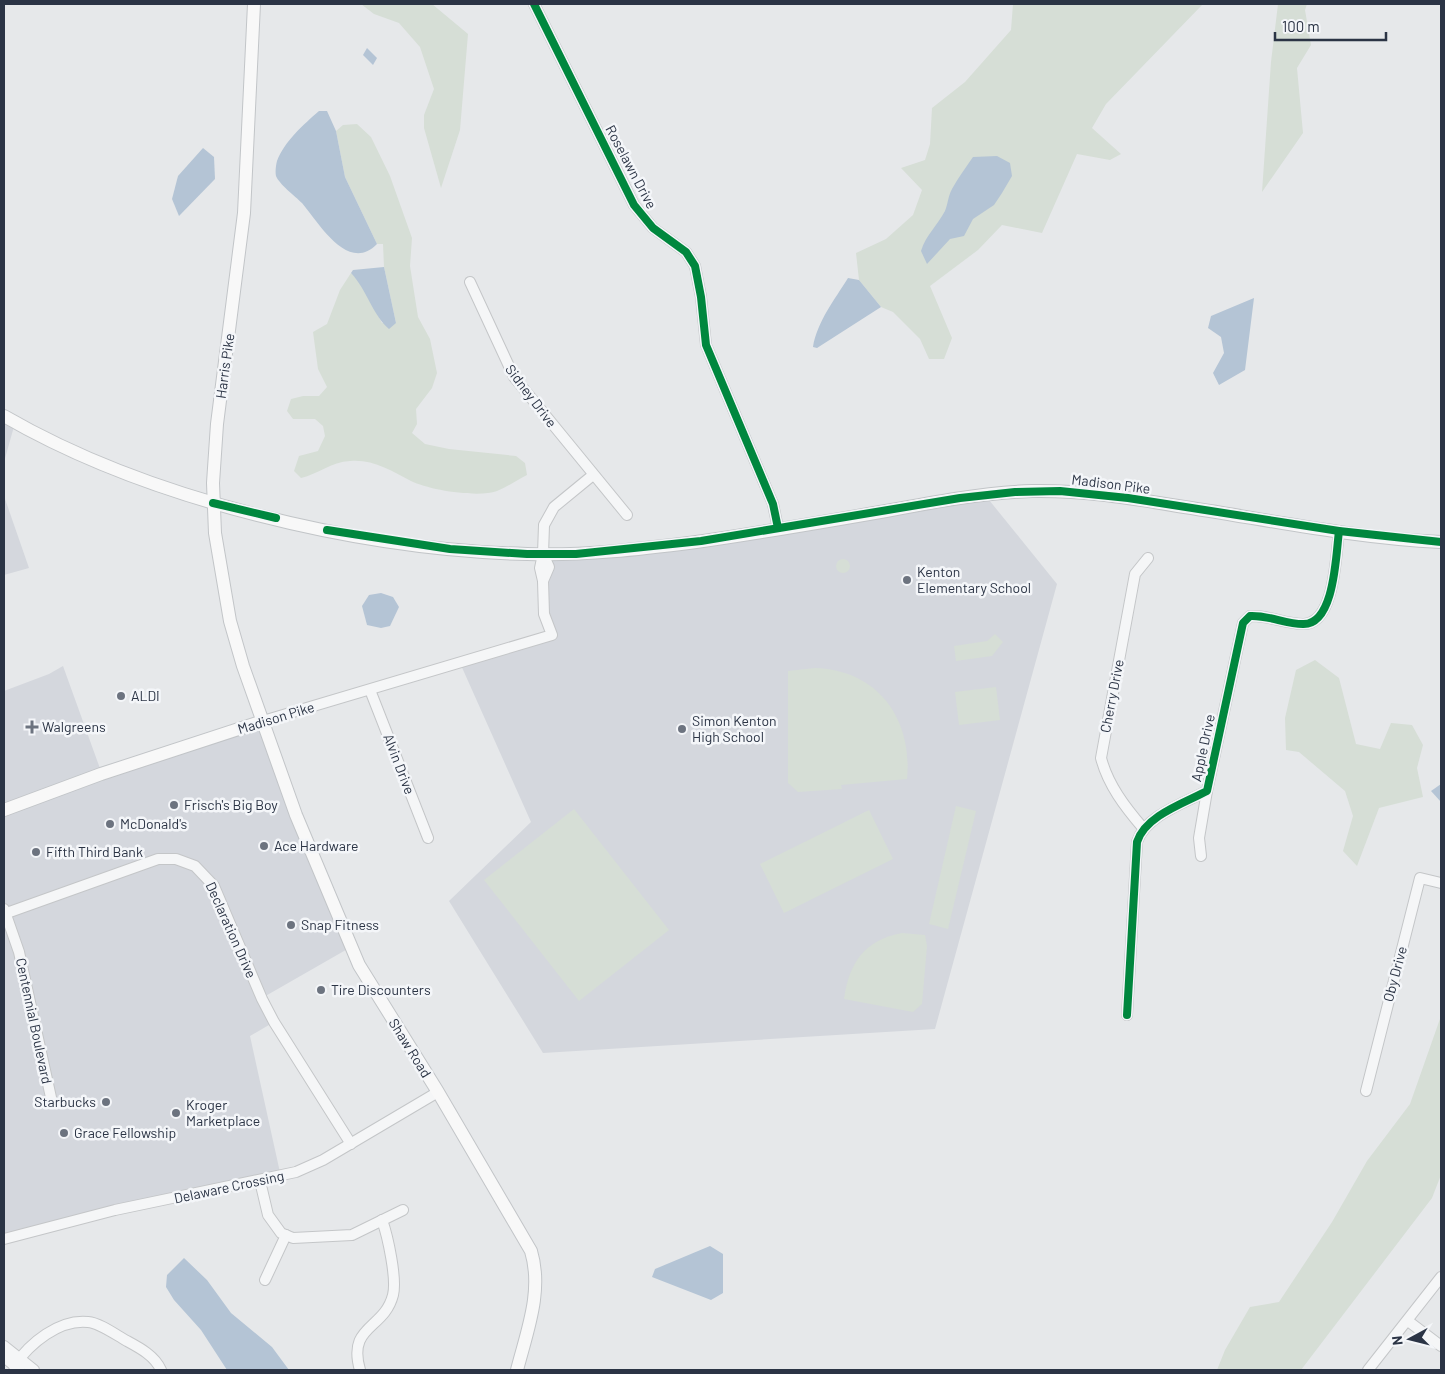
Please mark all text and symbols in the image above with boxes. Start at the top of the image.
scale bar [1275,10,1386,42]
text: 100 m [1282,17,1320,35]
street label: Roselawn Drive [602,122,661,211]
street label: Harris Pike [212,332,237,400]
street label: Sidney Drive [502,361,561,431]
street label: Madison Pike [1071,470,1151,497]
place label: Kenton Elementary School [917,563,1031,596]
marker: Kenton Elementary School [901,574,913,586]
street label: Cherry Drive [1096,658,1127,734]
place label: ALDI [131,687,160,704]
marker: ALDI [115,690,127,702]
street label: Madison Pike [236,698,316,737]
place label: Simon Kenton High School [692,712,777,745]
street label: Apple Drive [1187,713,1218,783]
place label: Walgreens [42,718,106,735]
marker: Walgreens [26,721,38,733]
marker: Simon Kenton High School [676,723,688,735]
street label: Alvin Drive [380,731,419,797]
place label: Frisch's Big Boy [184,796,278,813]
marker: Frisch's Big Boy [168,799,180,811]
place label: McDonald's [120,815,188,832]
marker: McDonald's [104,818,116,830]
place label: Ace Hardware [274,837,358,854]
marker: Ace Hardware [258,840,270,852]
place label: Fifth Third Bank [46,843,143,860]
marker: Fifth Third Bank [30,846,42,858]
street label: Declaration Drive [203,879,260,981]
place label: Snap Fitness [301,916,379,933]
marker: Snap Fitness [285,919,297,931]
street label: Oby Drive [1379,944,1410,1003]
street label: Centennial Boulevard [13,956,56,1085]
place label: Tire Discounters [331,981,431,998]
marker: Tire Discounters [315,984,327,996]
street label: Shaw Road [386,1015,435,1080]
place label: Starbucks [34,1093,96,1110]
marker: Starbucks [100,1096,112,1108]
place label: Kroger Marketplace [186,1096,260,1129]
marker: Kroger Marketplace [170,1107,182,1119]
place label: Grace Fellowship [74,1124,176,1141]
marker: Grace Fellowship [58,1127,70,1139]
street label: Delaware Crossing [172,1167,285,1206]
north arrow [1385,1314,1435,1364]
text: N [1388,1335,1406,1346]

